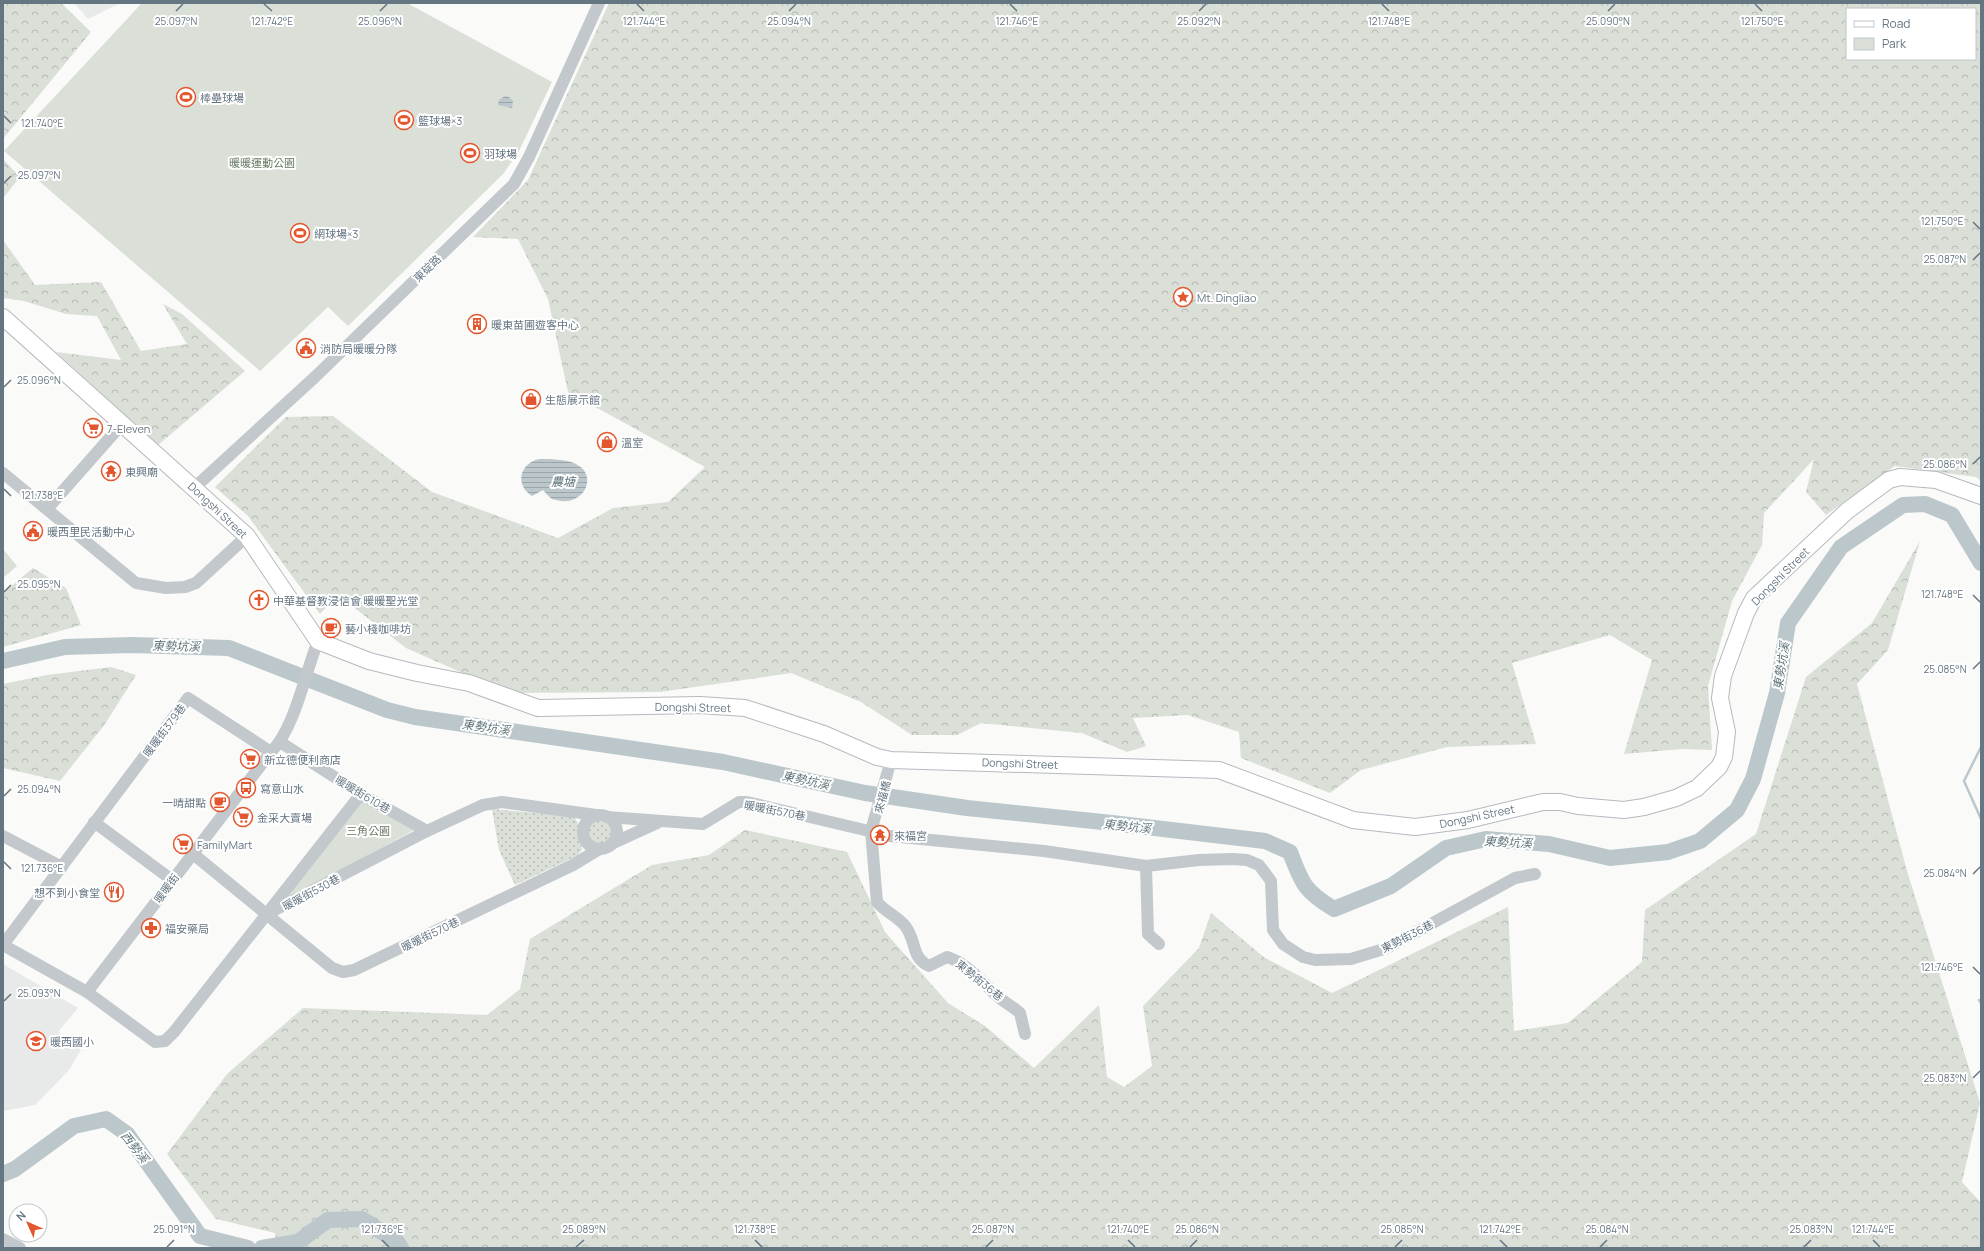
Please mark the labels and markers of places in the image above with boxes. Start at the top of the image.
sports icon: 棒壘球場 [175,86,197,108]
place label: 棒壘球場 [200,90,244,105]
sports icon: 籃球場×3 [393,109,415,131]
place label: 籃球場×3 [418,113,462,128]
sports icon: 羽球場 [459,142,481,164]
place label: 羽球場 [484,146,517,161]
sports icon: 網球場×3 [289,222,311,244]
place label: 網球場×3 [314,226,358,241]
place icon: Mt. Dingliao [1172,286,1194,308]
place label: Mt. Dingliao [1197,290,1257,305]
building icon: 暖東苗圃遊客中心 [466,313,488,335]
place label: 暖東苗圃遊客中心 [491,317,579,332]
public building icon: 消防局暖暖分隊 [295,337,317,359]
place label: 消防局暖暖分隊 [320,341,397,356]
shop icon: 生態展示館 [520,388,542,410]
place label: 生態展示館 [545,392,600,407]
supermarket icon: 7-Eleven [82,417,104,439]
place label: 7-Eleven [107,421,150,436]
shop icon: 溫室 [596,431,618,453]
place label: 溫室 [621,435,643,450]
temple icon: 東興廟 [100,460,122,482]
place label: 東興廟 [125,464,158,479]
public building icon: 暖西里民活動中心 [22,520,44,542]
place label: 暖西里民活動中心 [47,524,135,539]
church icon: 中華基督教浸信會 暖暖聖光堂 [248,589,270,611]
place label: 中華基督教浸信會 暖暖聖光堂 [273,593,418,608]
cafe icon: 藝小棧咖啡坊 [320,617,342,639]
place label: 藝小棧咖啡坊 [345,621,411,636]
supermarket icon: 新立德便利商店 [239,748,261,770]
place label: 新立德便利商店 [264,752,341,767]
bus stop icon: 寫意山水 [235,777,257,799]
place label: 寫意山水 [260,781,304,796]
cafe icon: 一晴甜點 [209,791,231,813]
place label: 一晴甜點 [162,795,206,810]
supermarket icon: 金采大賣場 [232,806,254,828]
place label: 金采大賣場 [257,810,312,825]
temple icon: 來福宮 [869,824,891,846]
place label: 來福宮 [894,828,927,843]
supermarket icon: FamilyMart [172,833,194,855]
place label: FamilyMart [197,837,252,852]
restaurant icon: 想不到小食堂 [103,881,125,903]
place label: 想不到小食堂 [34,885,100,900]
pharmacy icon: 福安藥局 [140,917,162,939]
place label: 福安藥局 [165,921,209,936]
school or university icon: 暖西國小 [25,1030,47,1052]
place label: 暖西國小 [50,1034,94,1049]

